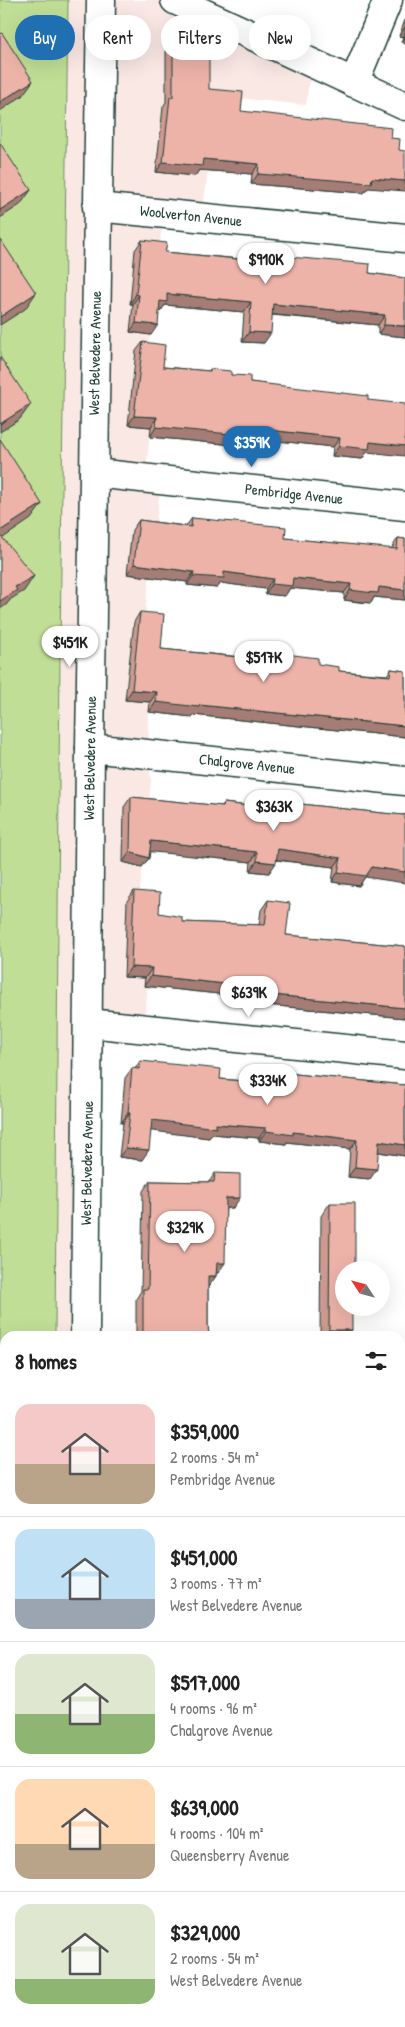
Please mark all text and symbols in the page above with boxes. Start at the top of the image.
chip: Buy [15,15,75,60]
chip: Rent [85,15,151,60]
chip: Filters [161,15,239,60]
chip: New [249,15,311,60]
street label: Woolverton Avenue [139,200,243,231]
pin: $910K [231,242,301,285]
text: $910K [248,248,284,270]
street label: West Belvedere Avenue [83,291,106,415]
pin: $359K [217,426,287,468]
text: $359K [234,431,270,453]
street label: Pembridge Avenue [244,478,344,509]
pin: $451K [35,626,105,668]
text: $451K [52,631,88,653]
pin: $517K [229,640,299,683]
text: $517K [246,646,282,668]
street label: West Belvedere Avenue [78,696,101,820]
street label: Chalgrove Avenue [198,748,296,779]
pin: $363K [239,790,309,832]
text: $363K [255,795,293,817]
pin: $639K [214,976,284,1018]
text: $639K [231,981,267,1003]
pin: $334K [233,1064,303,1106]
text: $334K [250,1069,286,1091]
street label: West Belvedere Avenue [75,1101,98,1225]
pin: $329K [150,1210,220,1253]
text: $329K [166,1216,204,1238]
north arrow [335,1261,390,1316]
map controls [335,1261,390,1316]
text: 8 homes [15,1347,77,1376]
icon: filters [362,1347,390,1375]
text: $359,000 [170,1417,239,1446]
icon: home [55,1424,115,1484]
text: 2 rooms · 54 m² [170,1446,259,1468]
text: Pembridge Avenue [170,1468,275,1490]
text: $451,000 [170,1543,238,1572]
icon: home [55,1549,115,1609]
text: 3 rooms · 77 m² [170,1572,262,1594]
text: West Belvedere Avenue [170,1594,302,1616]
text: $517,000 [170,1668,240,1697]
icon: home [55,1674,115,1734]
text: 4 rooms · 96 m² [170,1697,257,1719]
text: Chalgrove Avenue [170,1719,273,1741]
text: $639,000 [170,1793,239,1822]
icon: home [55,1799,115,1859]
text: 4 rooms · 104 m² [170,1822,264,1844]
text: Queensberry Avenue [170,1844,289,1866]
text: $329,000 [170,1918,240,1947]
icon: home [55,1924,115,1984]
text: 2 rooms · 54 m² [170,1947,259,1969]
text: West Belvedere Avenue [170,1969,302,1991]

